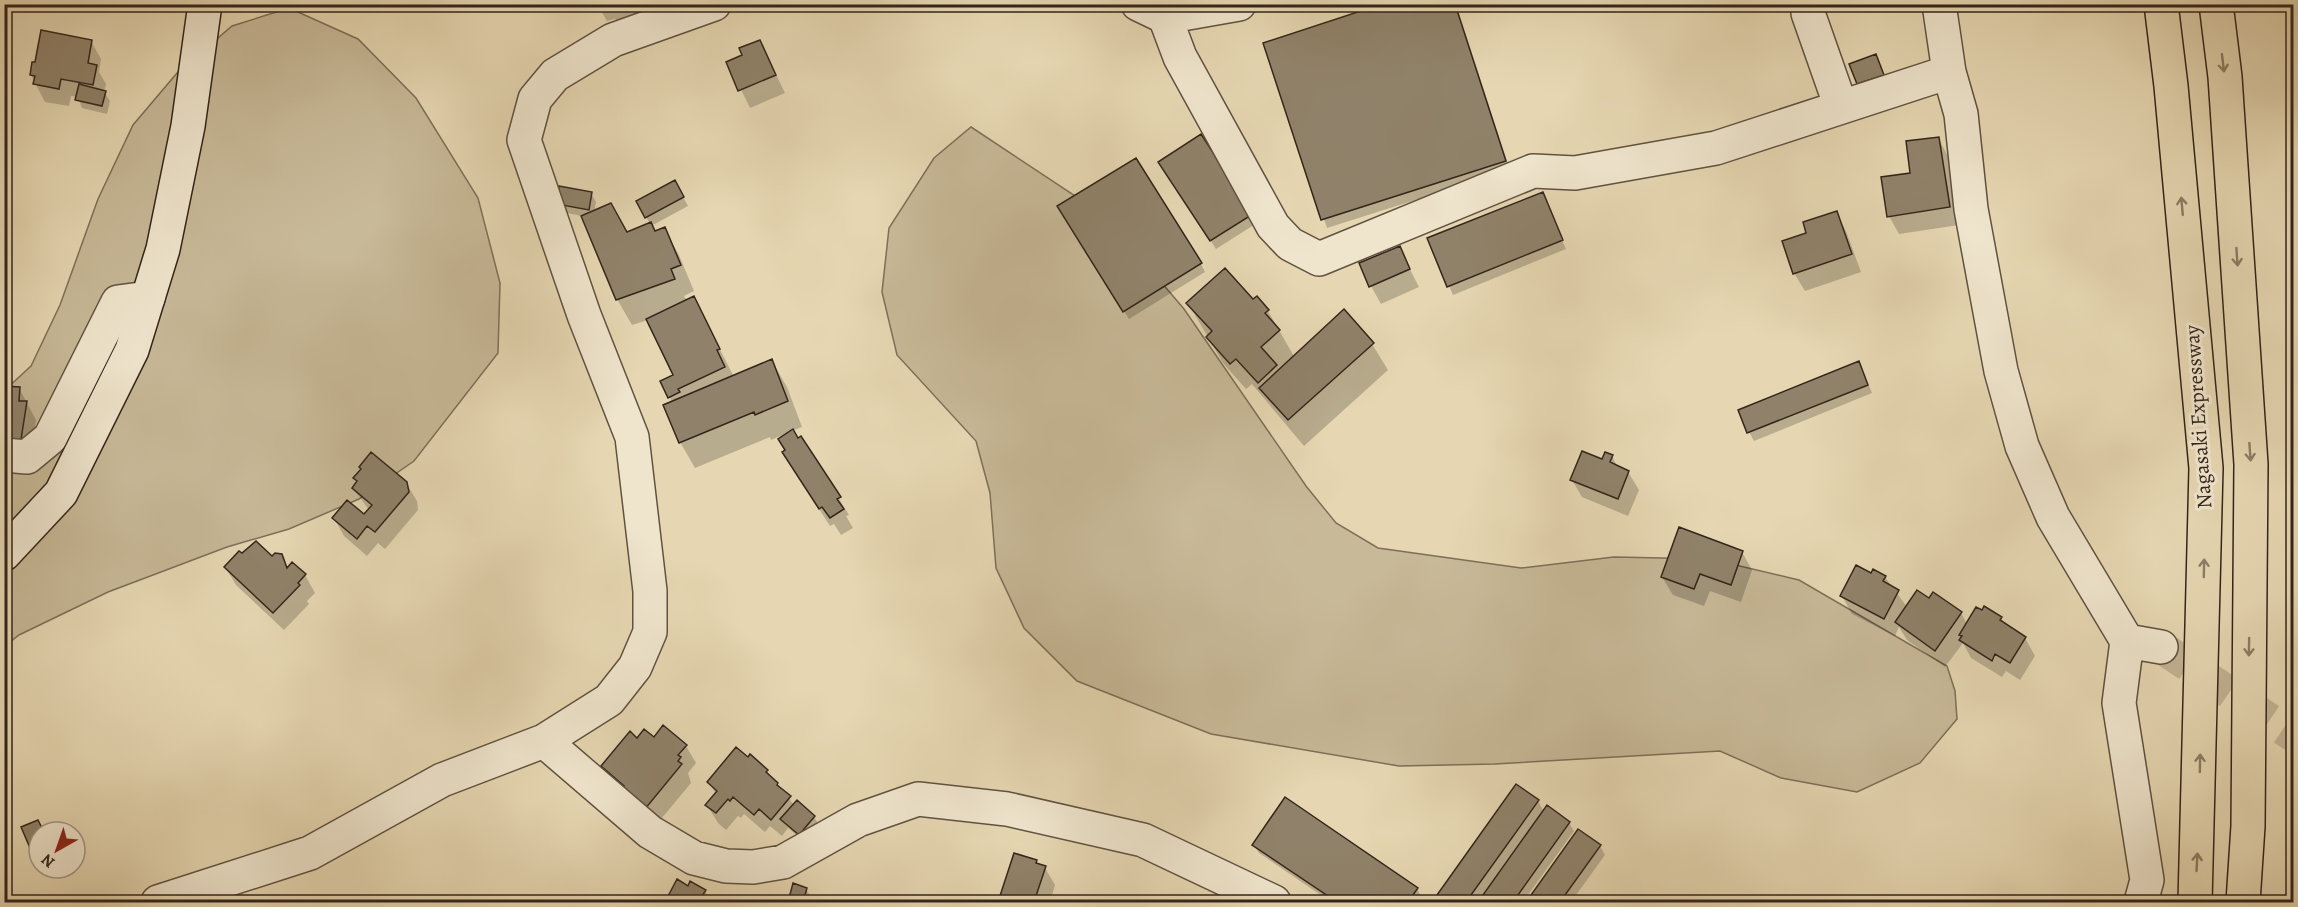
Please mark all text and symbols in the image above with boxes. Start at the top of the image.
one-way arrow [2218,52,2229,72]
one-way arrow [2176,196,2187,216]
one-way arrow [2232,247,2243,267]
street label: Nagasaki Expressway [2178,324,2218,510]
one-way arrow [2245,441,2256,461]
one-way arrow [2198,558,2209,578]
one-way arrow [2244,636,2255,656]
one-way arrow [2194,753,2206,773]
north arrow [27,820,87,880]
text: N [36,848,60,873]
one-way arrow [2191,852,2202,872]

